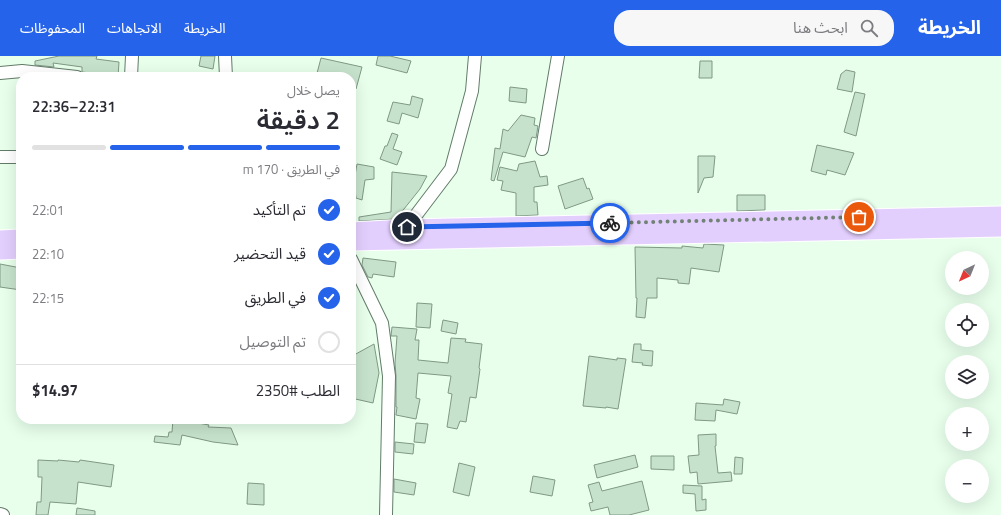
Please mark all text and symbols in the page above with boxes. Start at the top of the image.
search box [614,10,894,46]
text: الخريطة [918,12,981,41]
text: ابحث هنا [793,16,848,39]
text: المحفوظات [20,17,85,38]
text: الاتجاهات [107,17,162,38]
text: الخريطة [184,17,226,38]
icon: search [858,17,880,39]
text: يصل خلال [287,80,340,100]
text: 22:31–22:36 [32,95,116,118]
text: 2 دقيقة [257,100,340,139]
text: في الطريق · 170 m [243,159,340,179]
text: تم التأكيد [253,198,306,221]
icon: check [318,199,340,221]
text: 22:01 [32,200,64,220]
pin [842,200,876,234]
courier [590,203,630,243]
icon: bag [848,206,870,228]
pin [390,210,424,244]
icon: bike [599,212,621,234]
icon: home [396,216,418,238]
text: قيد التحضير [234,242,306,265]
icon: check [318,243,340,265]
text: 22:10 [32,244,64,264]
north arrow [945,251,989,295]
map controls [945,251,989,503]
text: في الطريق [245,286,306,309]
icon: check [318,287,340,309]
text: 22:15 [32,288,64,308]
button: locate [945,303,989,347]
text: تم التوصيل [240,330,306,353]
button: layers [945,355,989,399]
text: $14.97 [32,379,78,402]
text: الطلب #2350 [256,379,340,402]
button: + [945,407,989,451]
button: − [945,459,989,503]

